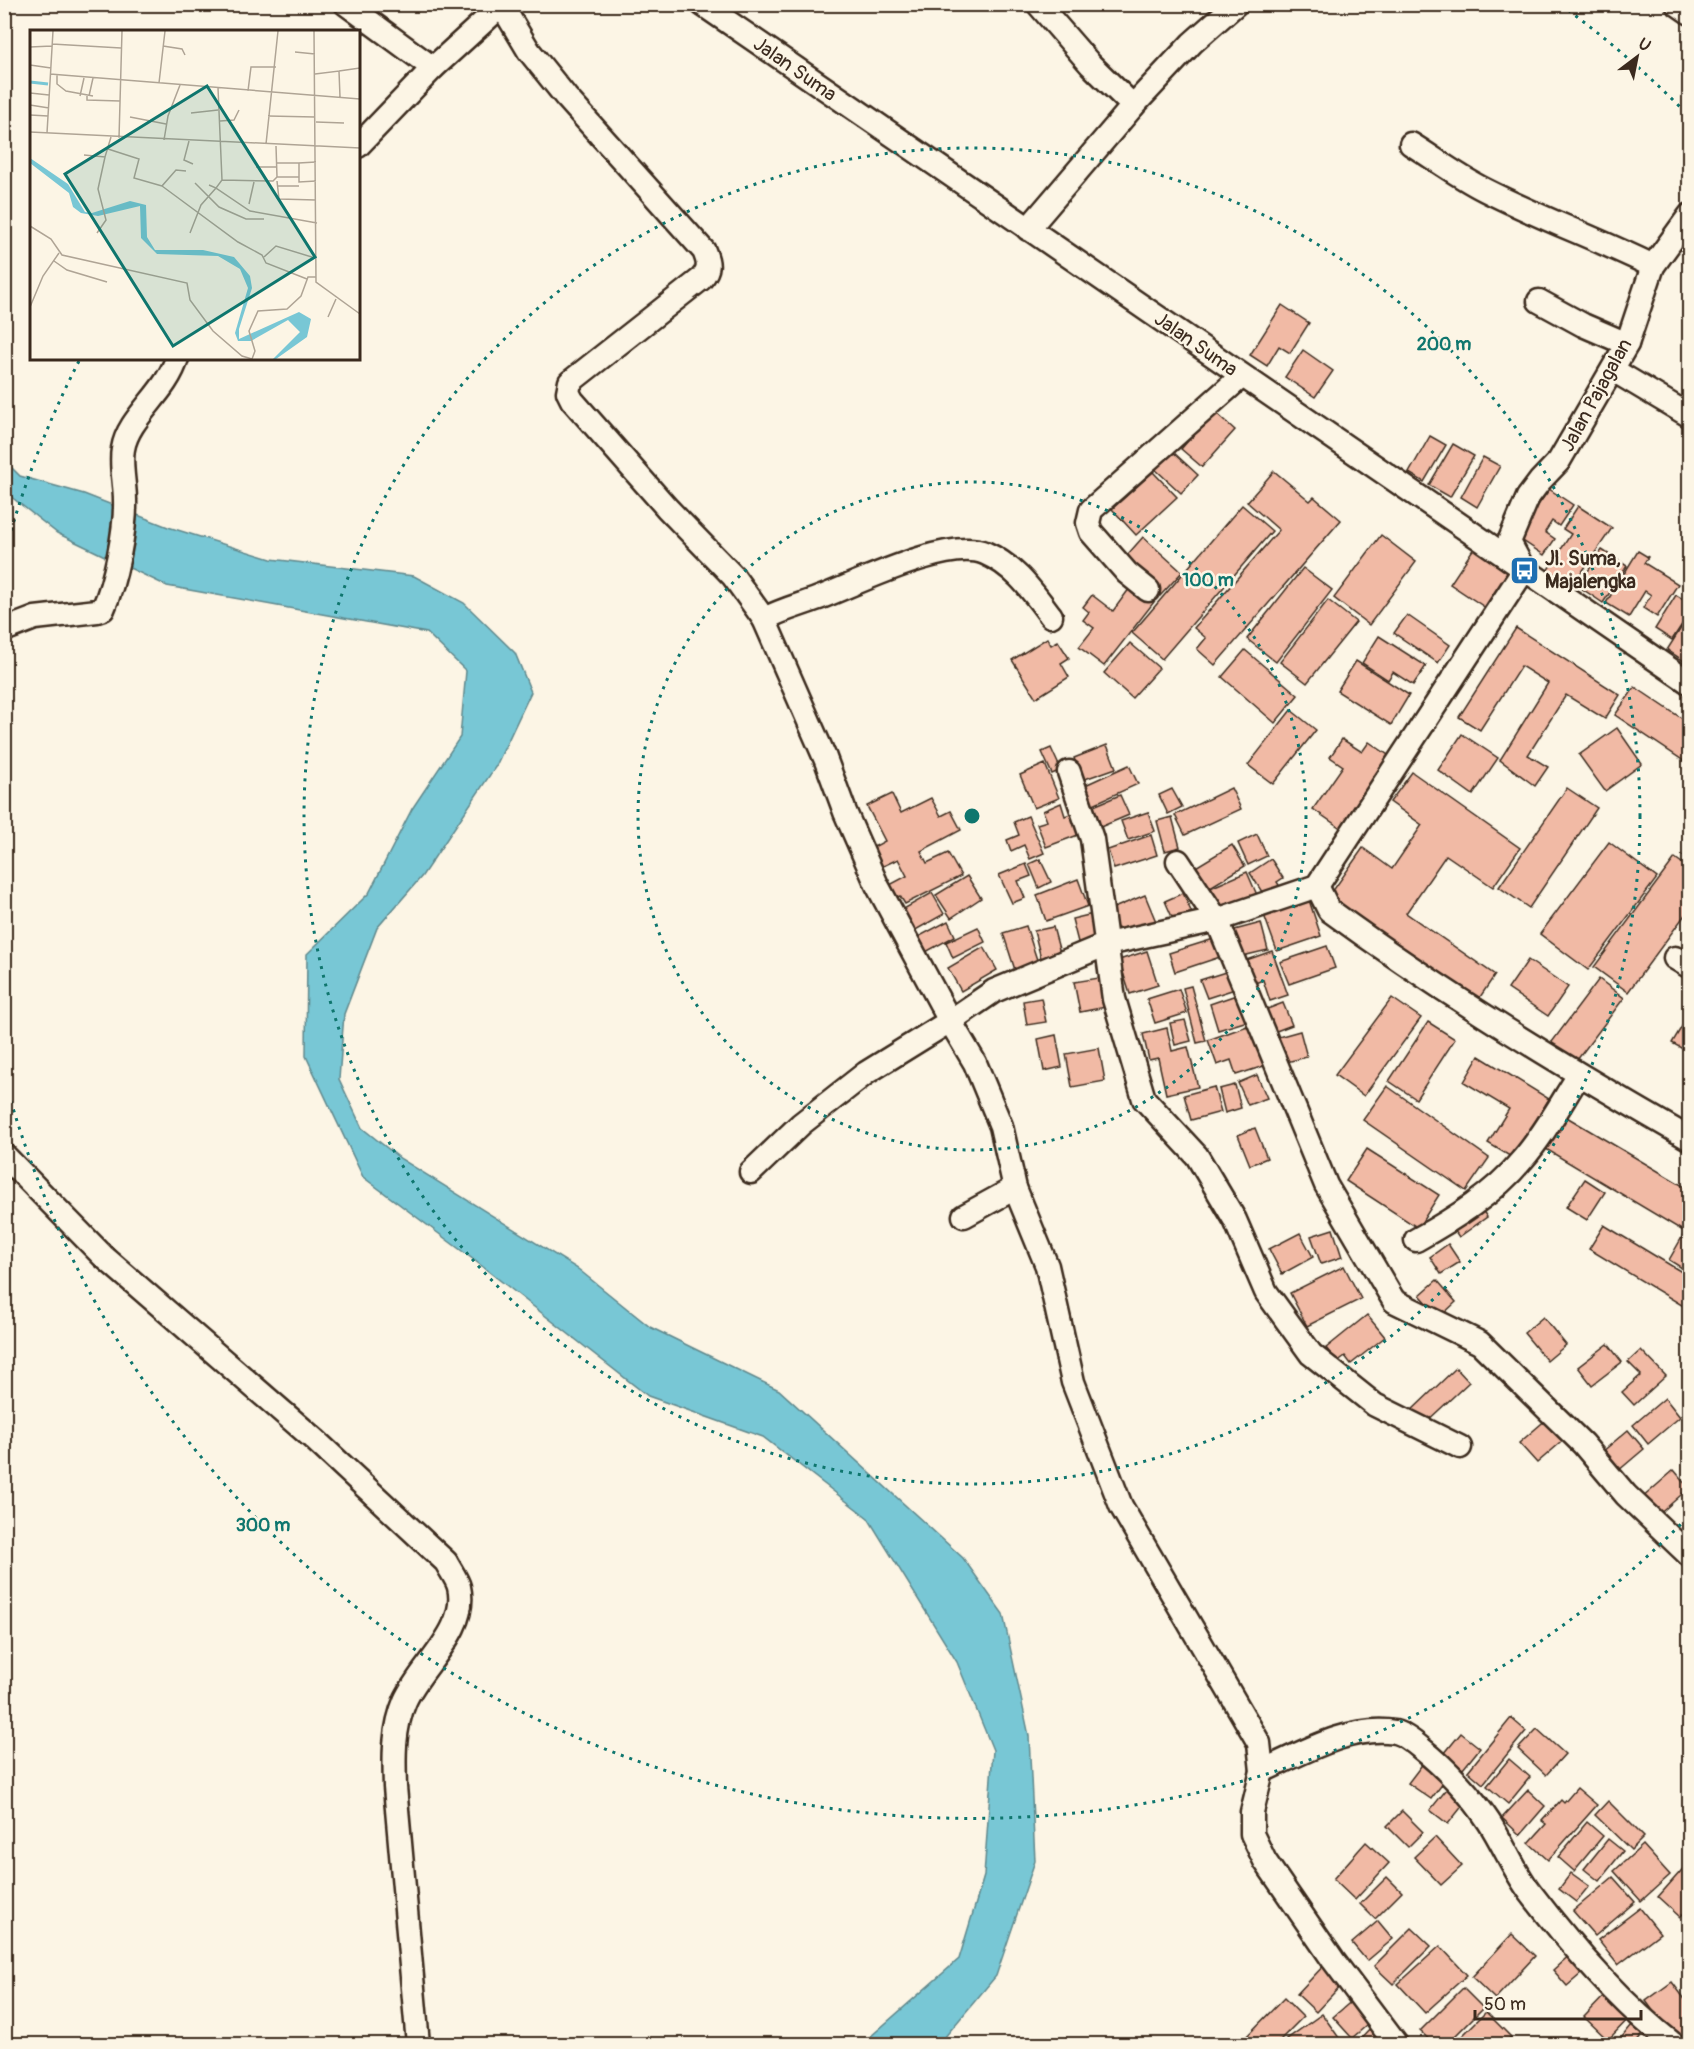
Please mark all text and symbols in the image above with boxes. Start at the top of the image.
north arrow [1607,27,1667,87]
inset map [30,30,360,360]
street label: Jalan Suma [748,31,842,107]
text: U [1635,34,1655,57]
street label: Jalan Suma [1149,306,1243,382]
text: 200 m [1417,333,1471,356]
street label: Jalan Pajagalan [1555,334,1637,456]
place label: Jl. Suma, Majalengka [1545,546,1636,594]
bus stop icon: Jl. Suma, Majalengka [1508,554,1540,586]
text: 100 m [1182,569,1234,592]
centre of rings [962,806,982,826]
text: 300 m [236,1514,290,1537]
scale bar [1475,1983,1642,2021]
text: 50 m [1484,1993,1526,2016]

